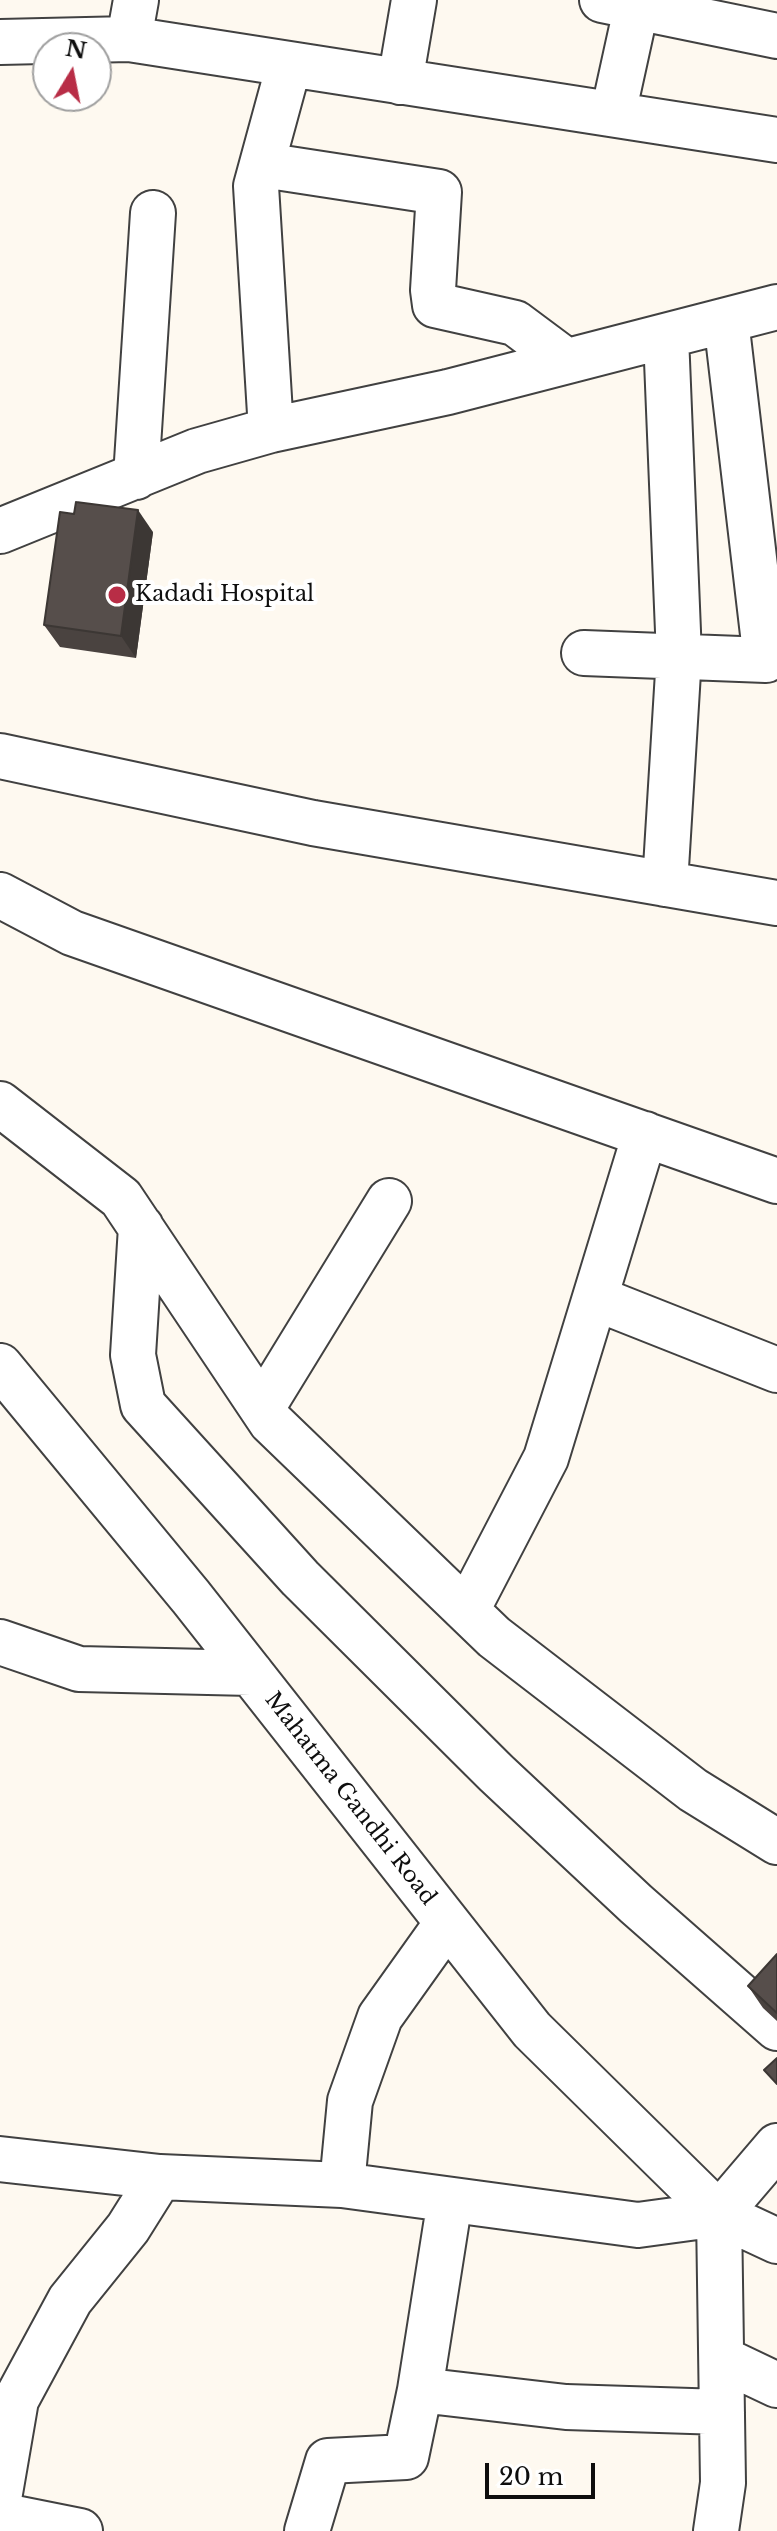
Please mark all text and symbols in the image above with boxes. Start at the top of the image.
north arrow [32,32,112,112]
text: N [63,35,88,65]
place label: Kadadi Hospital [135,582,314,608]
marker: Kadadi Hospital [106,584,128,606]
street label: Mahatma Gandhi Road [259,1687,441,1911]
scale bar [489,2447,599,2497]
text: 20 m [499,2462,564,2491]

